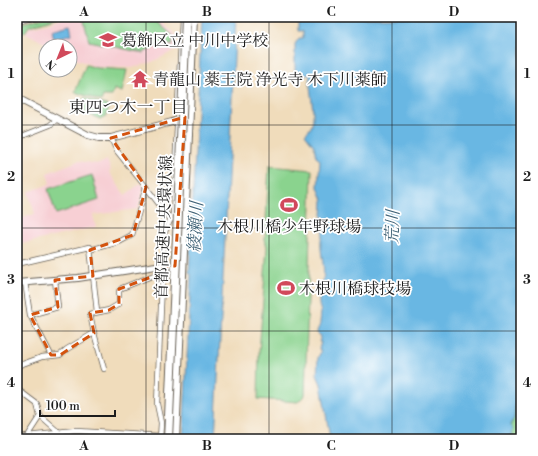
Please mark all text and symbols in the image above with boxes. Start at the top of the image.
text: A [78,4,89,20]
text: B [202,4,212,20]
text: C [326,4,336,20]
text: D [449,4,459,20]
school or university icon: 葛飾区立 中川中学校 [98,30,118,50]
place label: 葛飾区立 中川中学校 [121,31,268,51]
north arrow [38,38,78,78]
text: N [44,56,60,73]
text: 1 [8,66,15,82]
text: 1 [524,66,531,82]
temple icon: 青龍山 薬王院 浄光寺 木下川薬師 [130,69,150,89]
place label: 青龍山 薬王院 浄光寺 木下川薬師 [153,70,387,90]
district label: 東四つ木一丁目 [69,97,188,119]
street label: 首都高速中央環状線 [151,155,177,299]
text: 2 [7,169,15,185]
text: 2 [523,169,531,185]
sports icon: 木根川橋少年野球場 [279,195,299,215]
water label: 綾瀬川 [184,199,208,253]
water label: 荒川 [381,208,405,244]
place label: 木根川橋少年野球場 [217,217,361,237]
text: 3 [7,272,15,288]
text: 3 [523,272,531,288]
sports icon: 木根川橋球技場 [276,278,296,298]
place label: 木根川橋球技場 [299,279,411,299]
text: 4 [7,375,16,391]
text: 4 [523,375,532,391]
scale bar [40,392,115,418]
text: 100 m [46,399,80,414]
text: A [78,438,89,454]
text: B [202,438,212,454]
text: C [326,438,336,454]
text: D [449,438,459,454]

